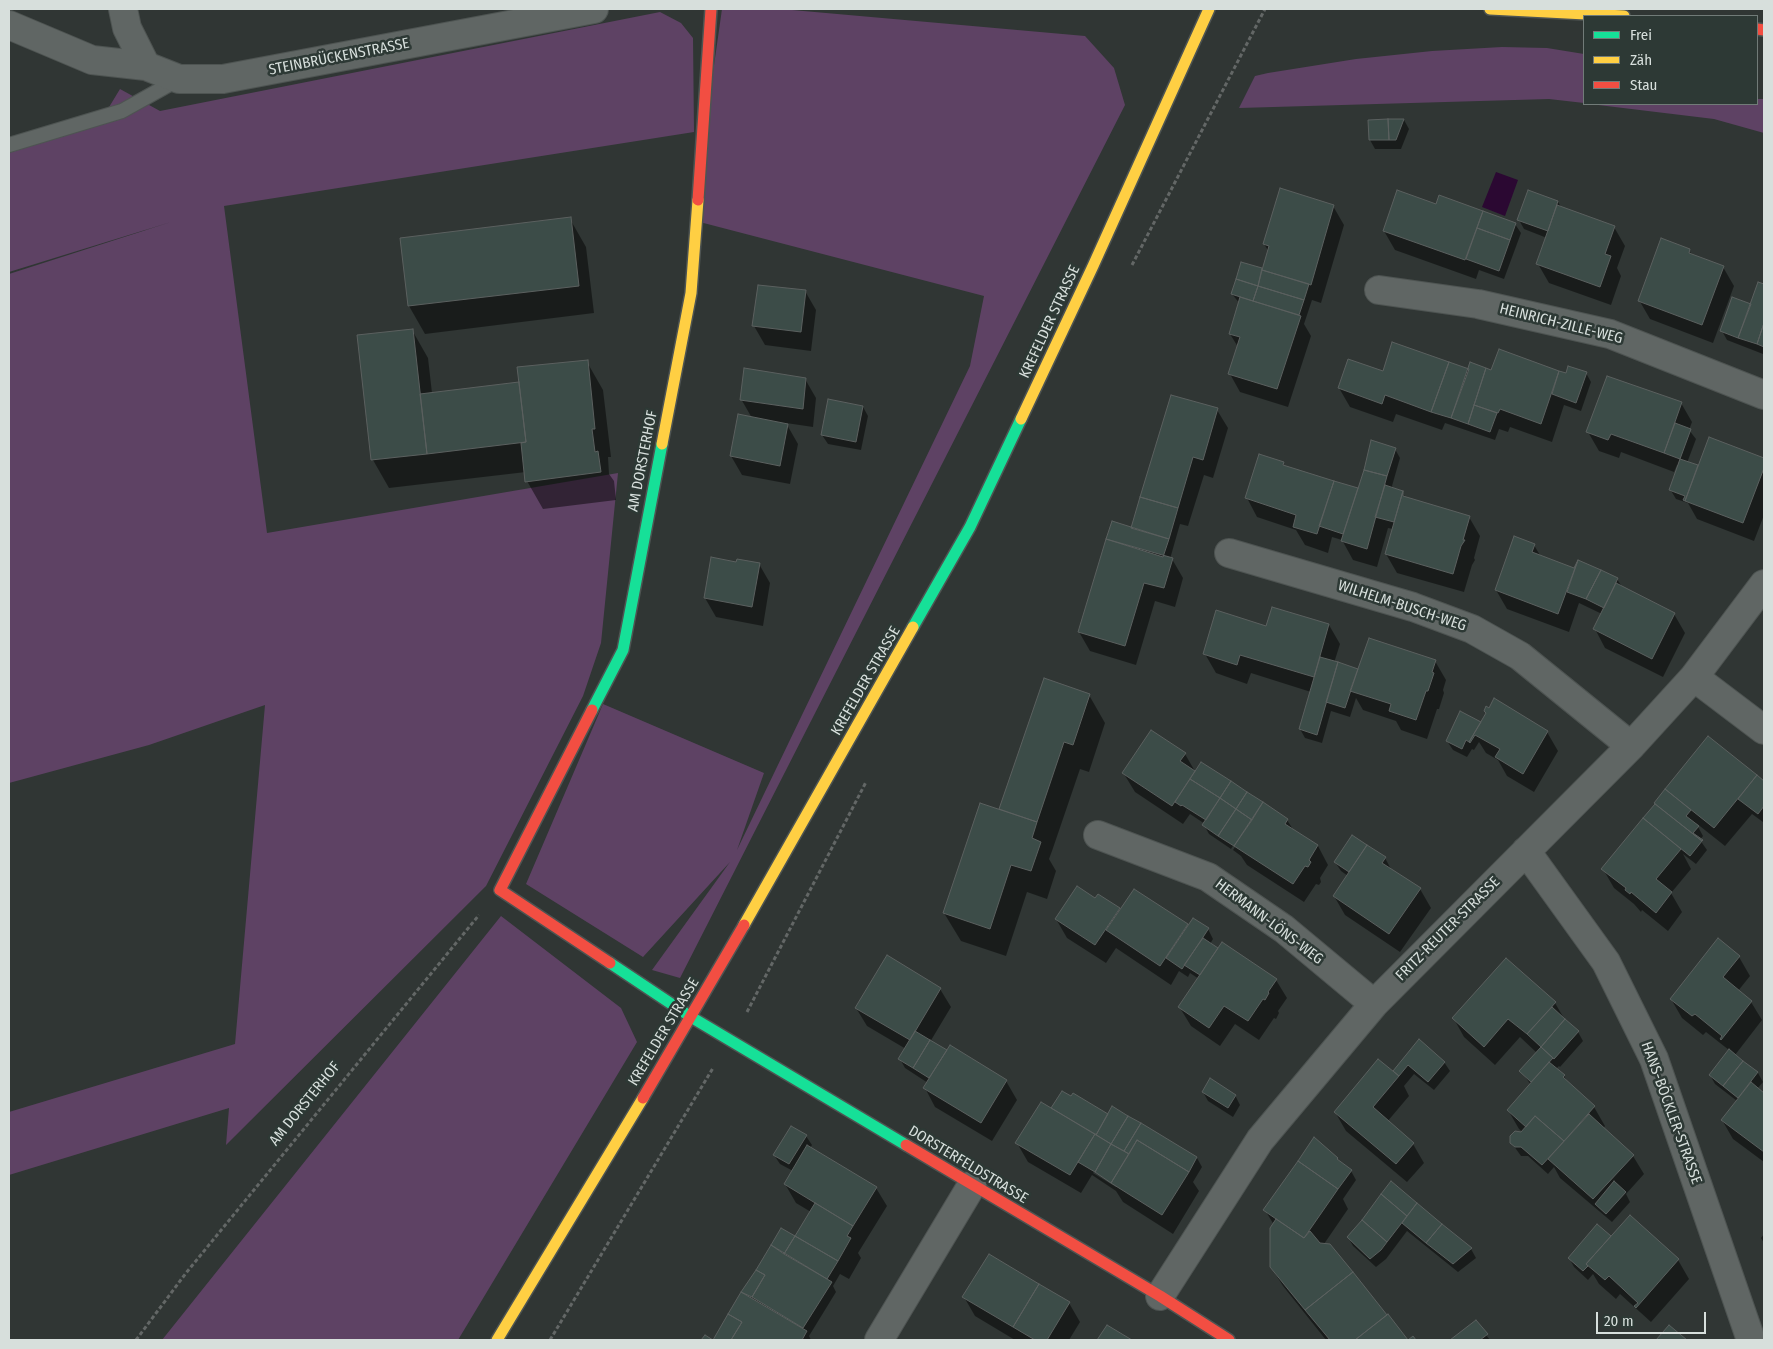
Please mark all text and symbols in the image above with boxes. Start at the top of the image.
legend [1583,15,1758,105]
text: Frei [1630,26,1652,44]
street label: STEINBRÜCKENSTRASSE [267,35,411,79]
text: Zäh [1630,51,1652,69]
text: Stau [1630,76,1657,94]
street label: KREFELDER STRASSE [1016,263,1084,381]
street label: HEINRICH-ZILLE-WEG [1498,300,1624,348]
street label: AM DORSTERHOF [624,409,662,513]
street label: WILHELM-BUSCH-WEG [1336,577,1468,635]
street label: KREFELDER STRASSE [828,623,904,739]
street label: FRITZ-REUTER-STRASSE [1392,873,1504,985]
street label: HERMANN-LÖNS-WEG [1211,875,1327,969]
street label: KREFELDER STRASSE [625,975,703,1089]
street label: HANS-BÖCKLER-STRASSE [1637,1039,1705,1187]
street label: AM DORSTERHOF [266,1058,344,1150]
street label: DORSTERFELDSTRASSE [905,1122,1031,1208]
scale bar [1598,1302,1708,1334]
text: 20 m [1604,1312,1634,1330]

